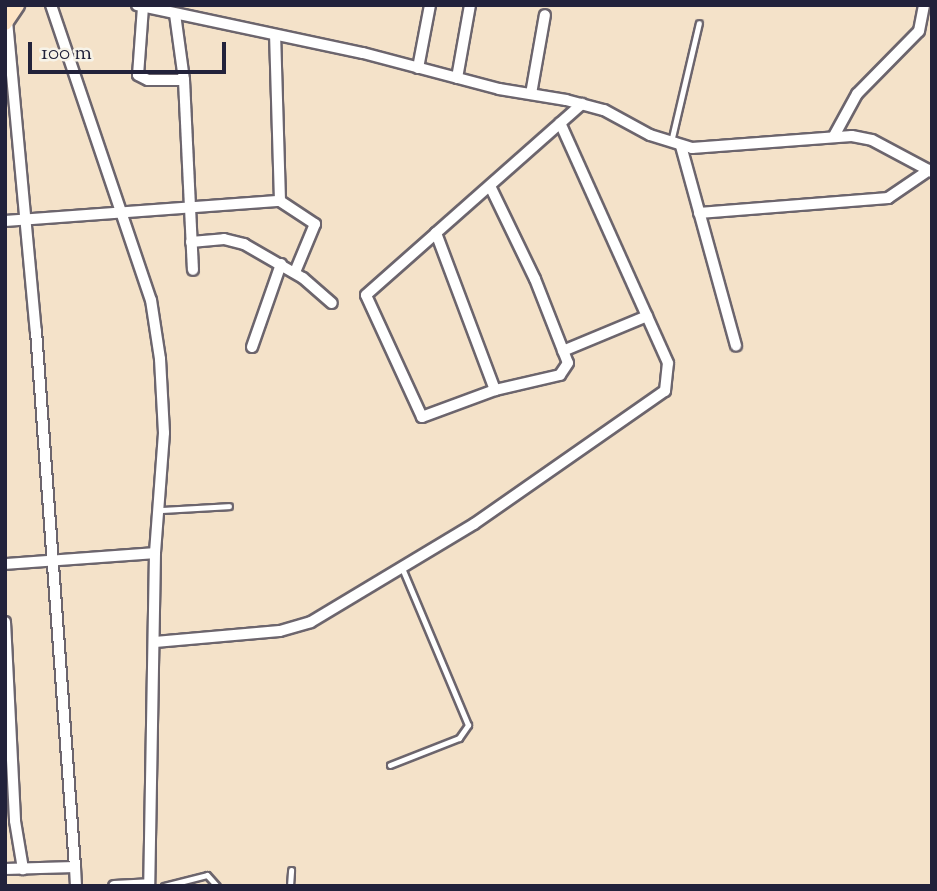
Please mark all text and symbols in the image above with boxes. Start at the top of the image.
scale bar [32,28,229,72]
text: 100 m [41,39,92,69]

